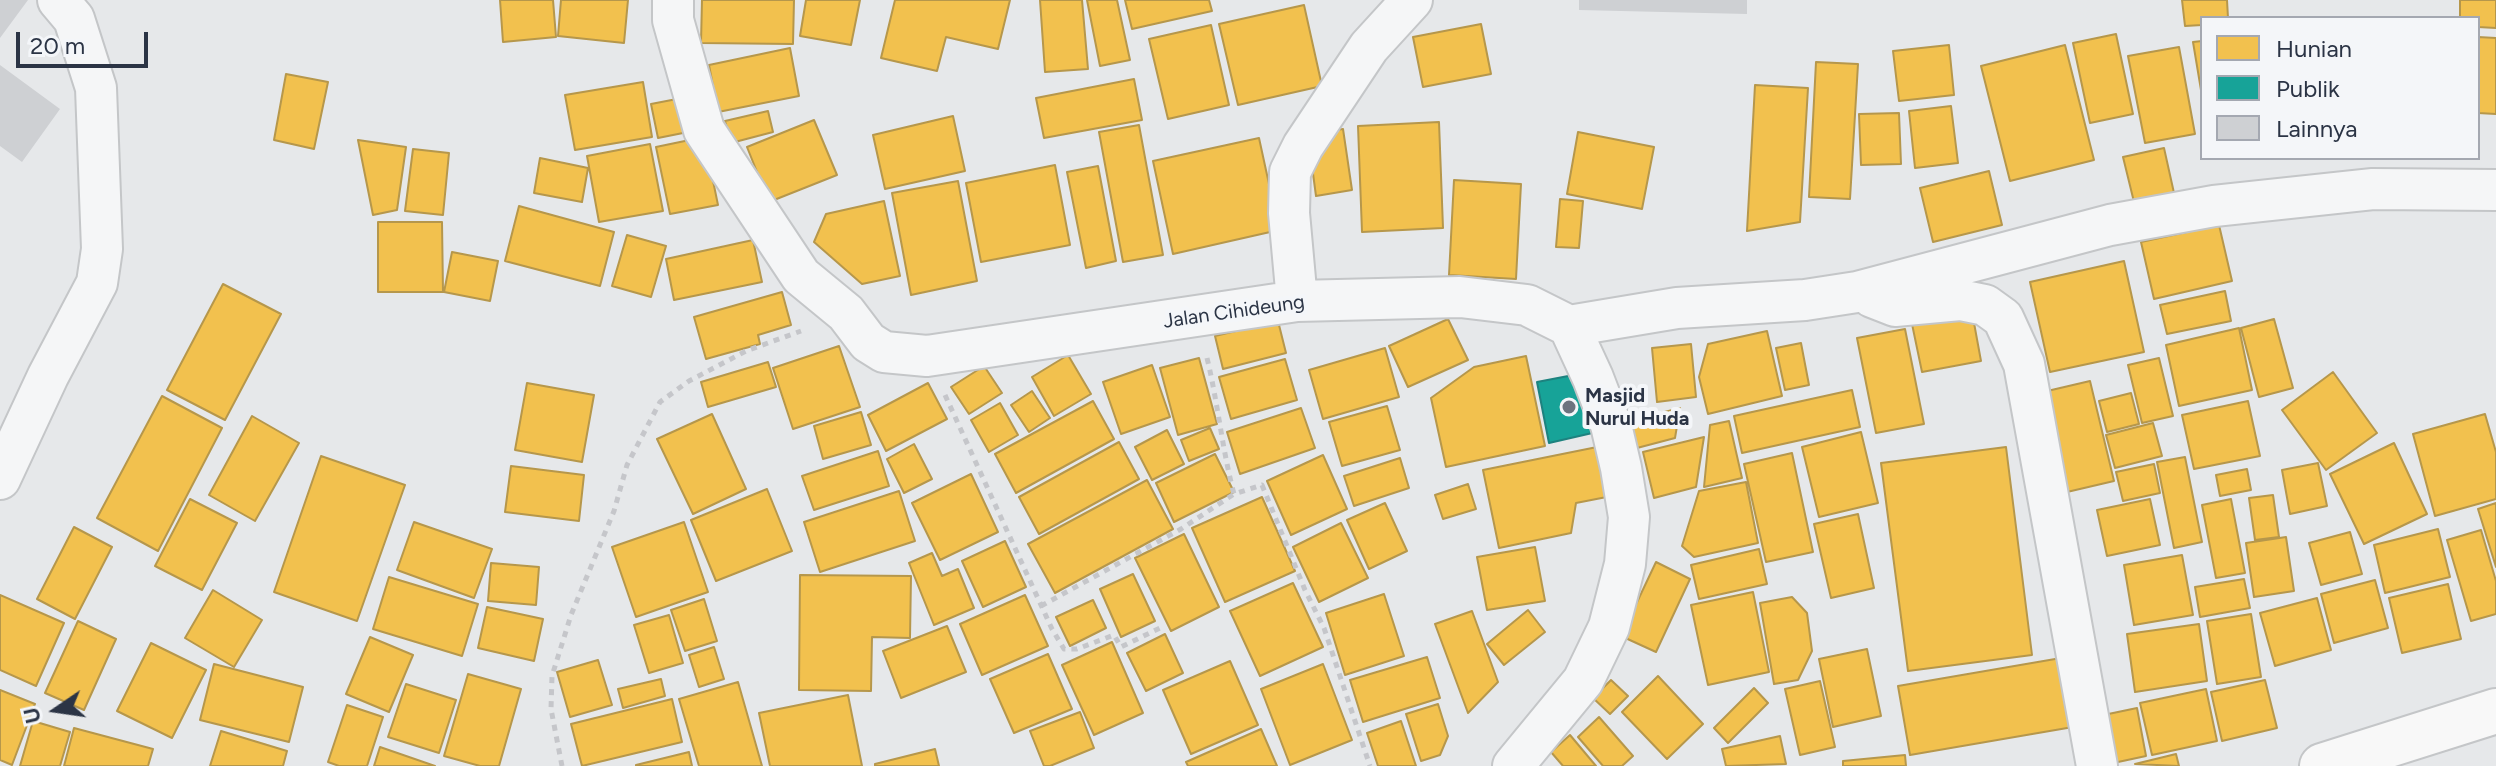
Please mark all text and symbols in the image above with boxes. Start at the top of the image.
scale bar [20,16,152,66]
legend [2200,16,2480,160]
text: 20 m [30,31,85,60]
text: Hunian [2276,34,2352,63]
text: Publik [2276,74,2340,103]
text: Lainnya [2276,114,2357,143]
street label: Jalan Cihideung [1162,290,1306,334]
place label: Masjid Nurul Huda [1585,384,1689,431]
marker: Masjid Nurul Huda [1560,398,1578,416]
north arrow [16,670,96,750]
text: U [17,705,47,726]

